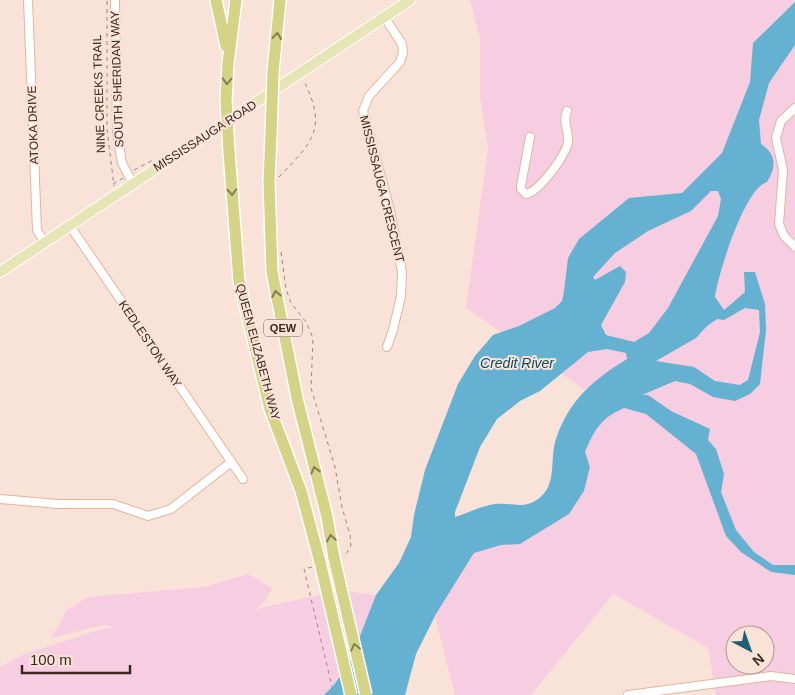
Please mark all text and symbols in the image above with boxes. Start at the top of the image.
street label: SOUTH SHERIDAN WAY [108,10,126,148]
one-way arrow [271,32,282,40]
street label: NINE CREEKS TRAIL [90,34,108,153]
one-way arrow [222,78,233,86]
street label: ATOKA DRIVE [25,85,41,165]
street label: MISSISSAUGA ROAD [151,97,259,175]
street label: MISSISSAUGA CRESCENT [357,114,407,265]
one-way arrow [226,188,237,196]
street label: QUEEN ELIZABETH WAY [233,282,283,422]
one-way arrow [271,290,282,299]
street label: KEDLESTON WAY [116,298,184,390]
road number: QEW [264,319,302,336]
water label: Credit River [480,355,555,371]
one-way arrow [311,466,321,474]
one-way arrow [326,533,336,542]
north arrow [725,625,775,675]
scale bar [22,642,130,674]
one-way arrow [350,643,361,652]
text: N [749,650,768,669]
text: 100 m [30,651,72,668]

